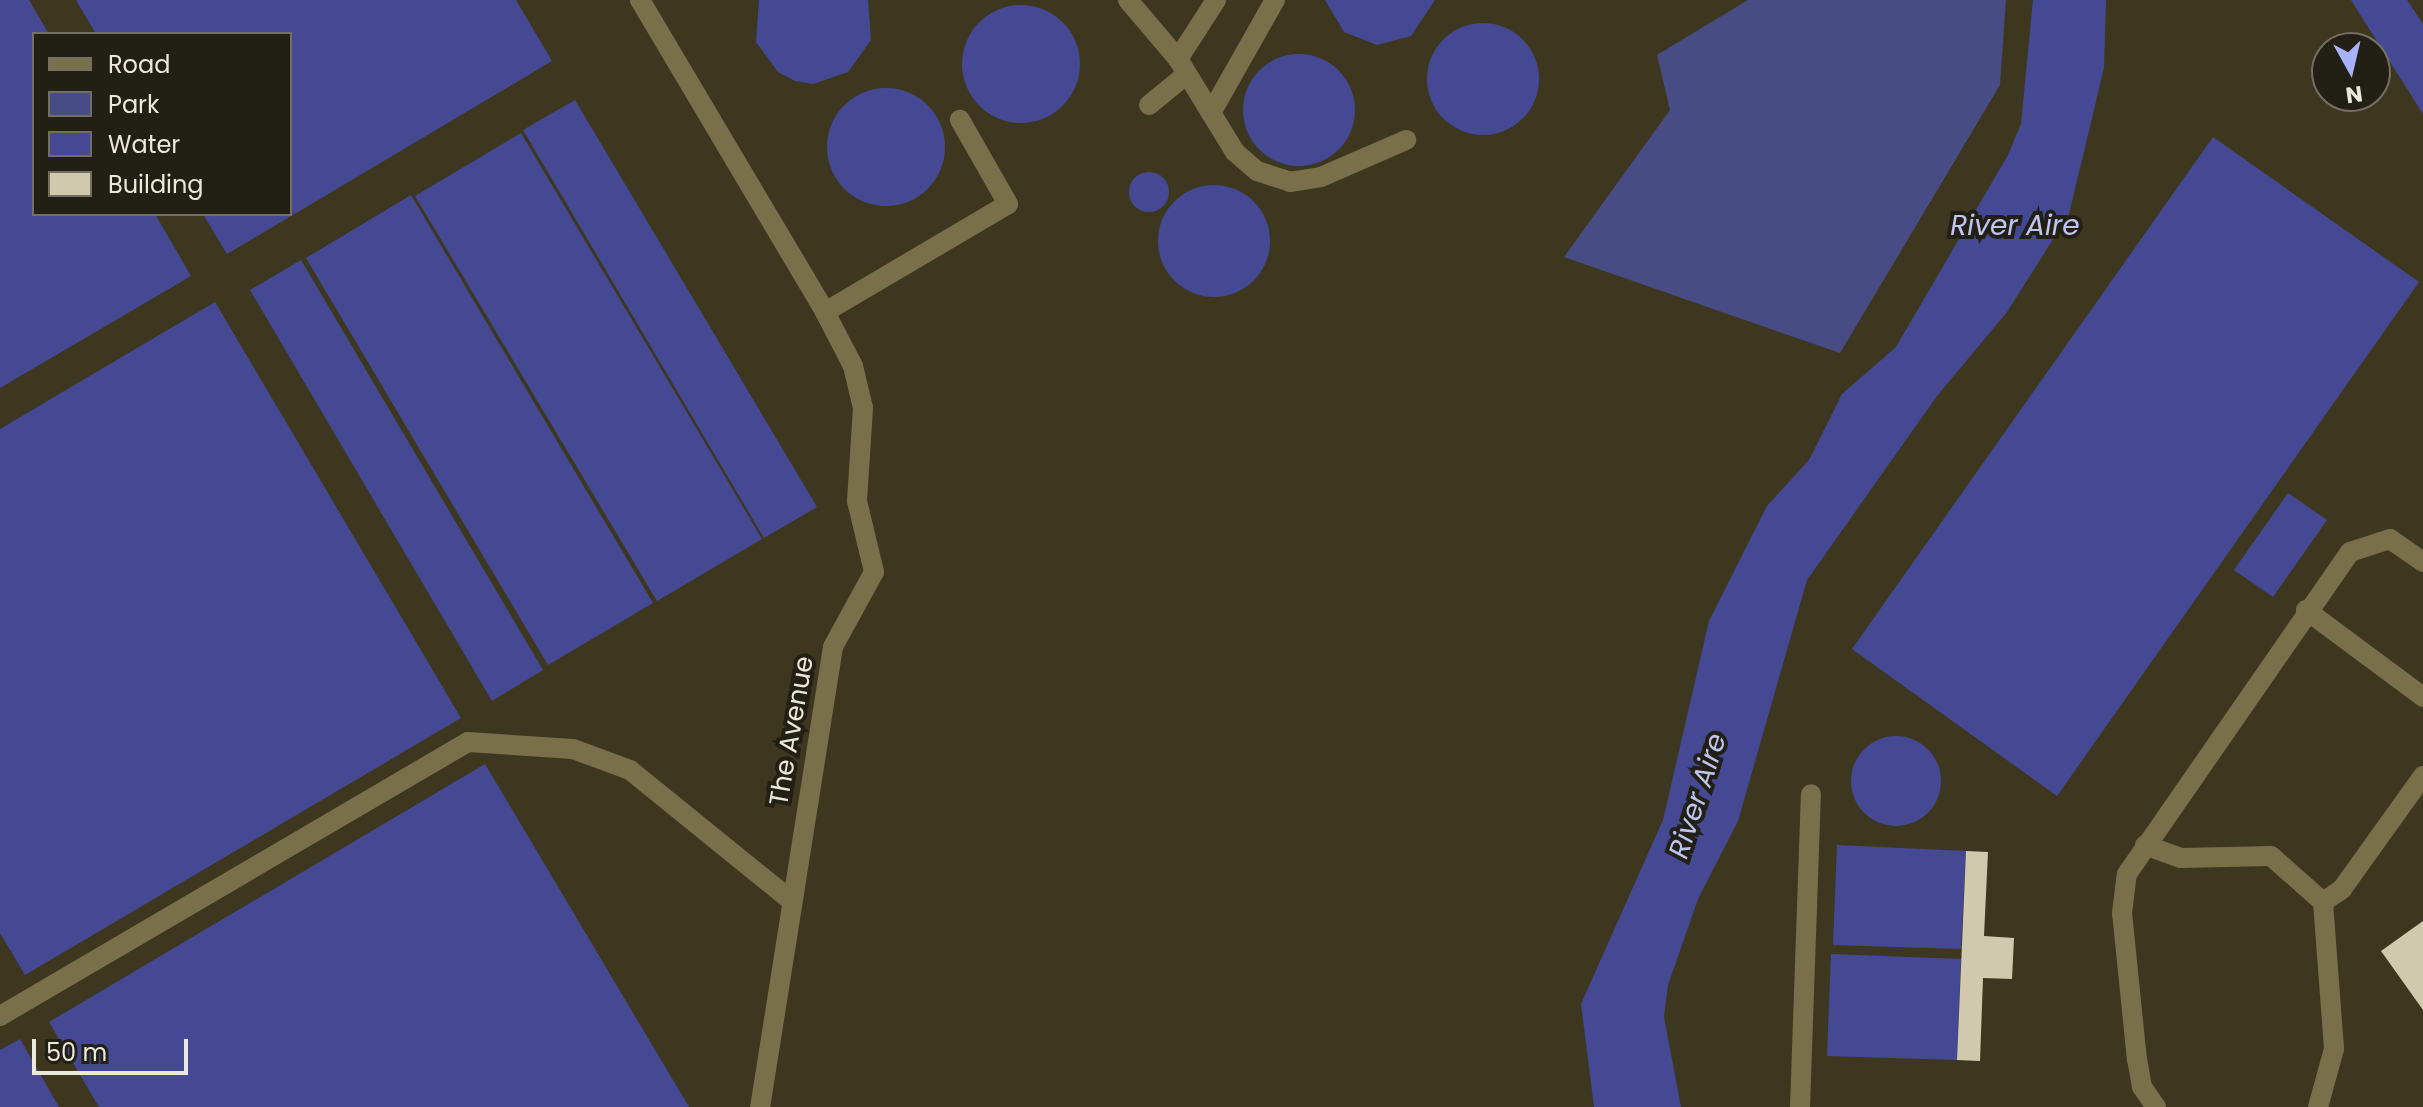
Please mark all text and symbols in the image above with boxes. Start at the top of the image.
legend [32,32,292,216]
north arrow [2311,32,2391,112]
text: Road [108,48,170,81]
text: N [2344,78,2364,111]
text: Park [108,88,159,121]
text: Water [108,128,180,161]
text: Building [108,168,204,201]
water label: River Aire [1950,209,2080,243]
street label: The Avenue [763,654,821,808]
water label: River Aire [1662,729,1734,863]
scale bar [36,1023,192,1073]
text: 50 m [46,1036,107,1069]

